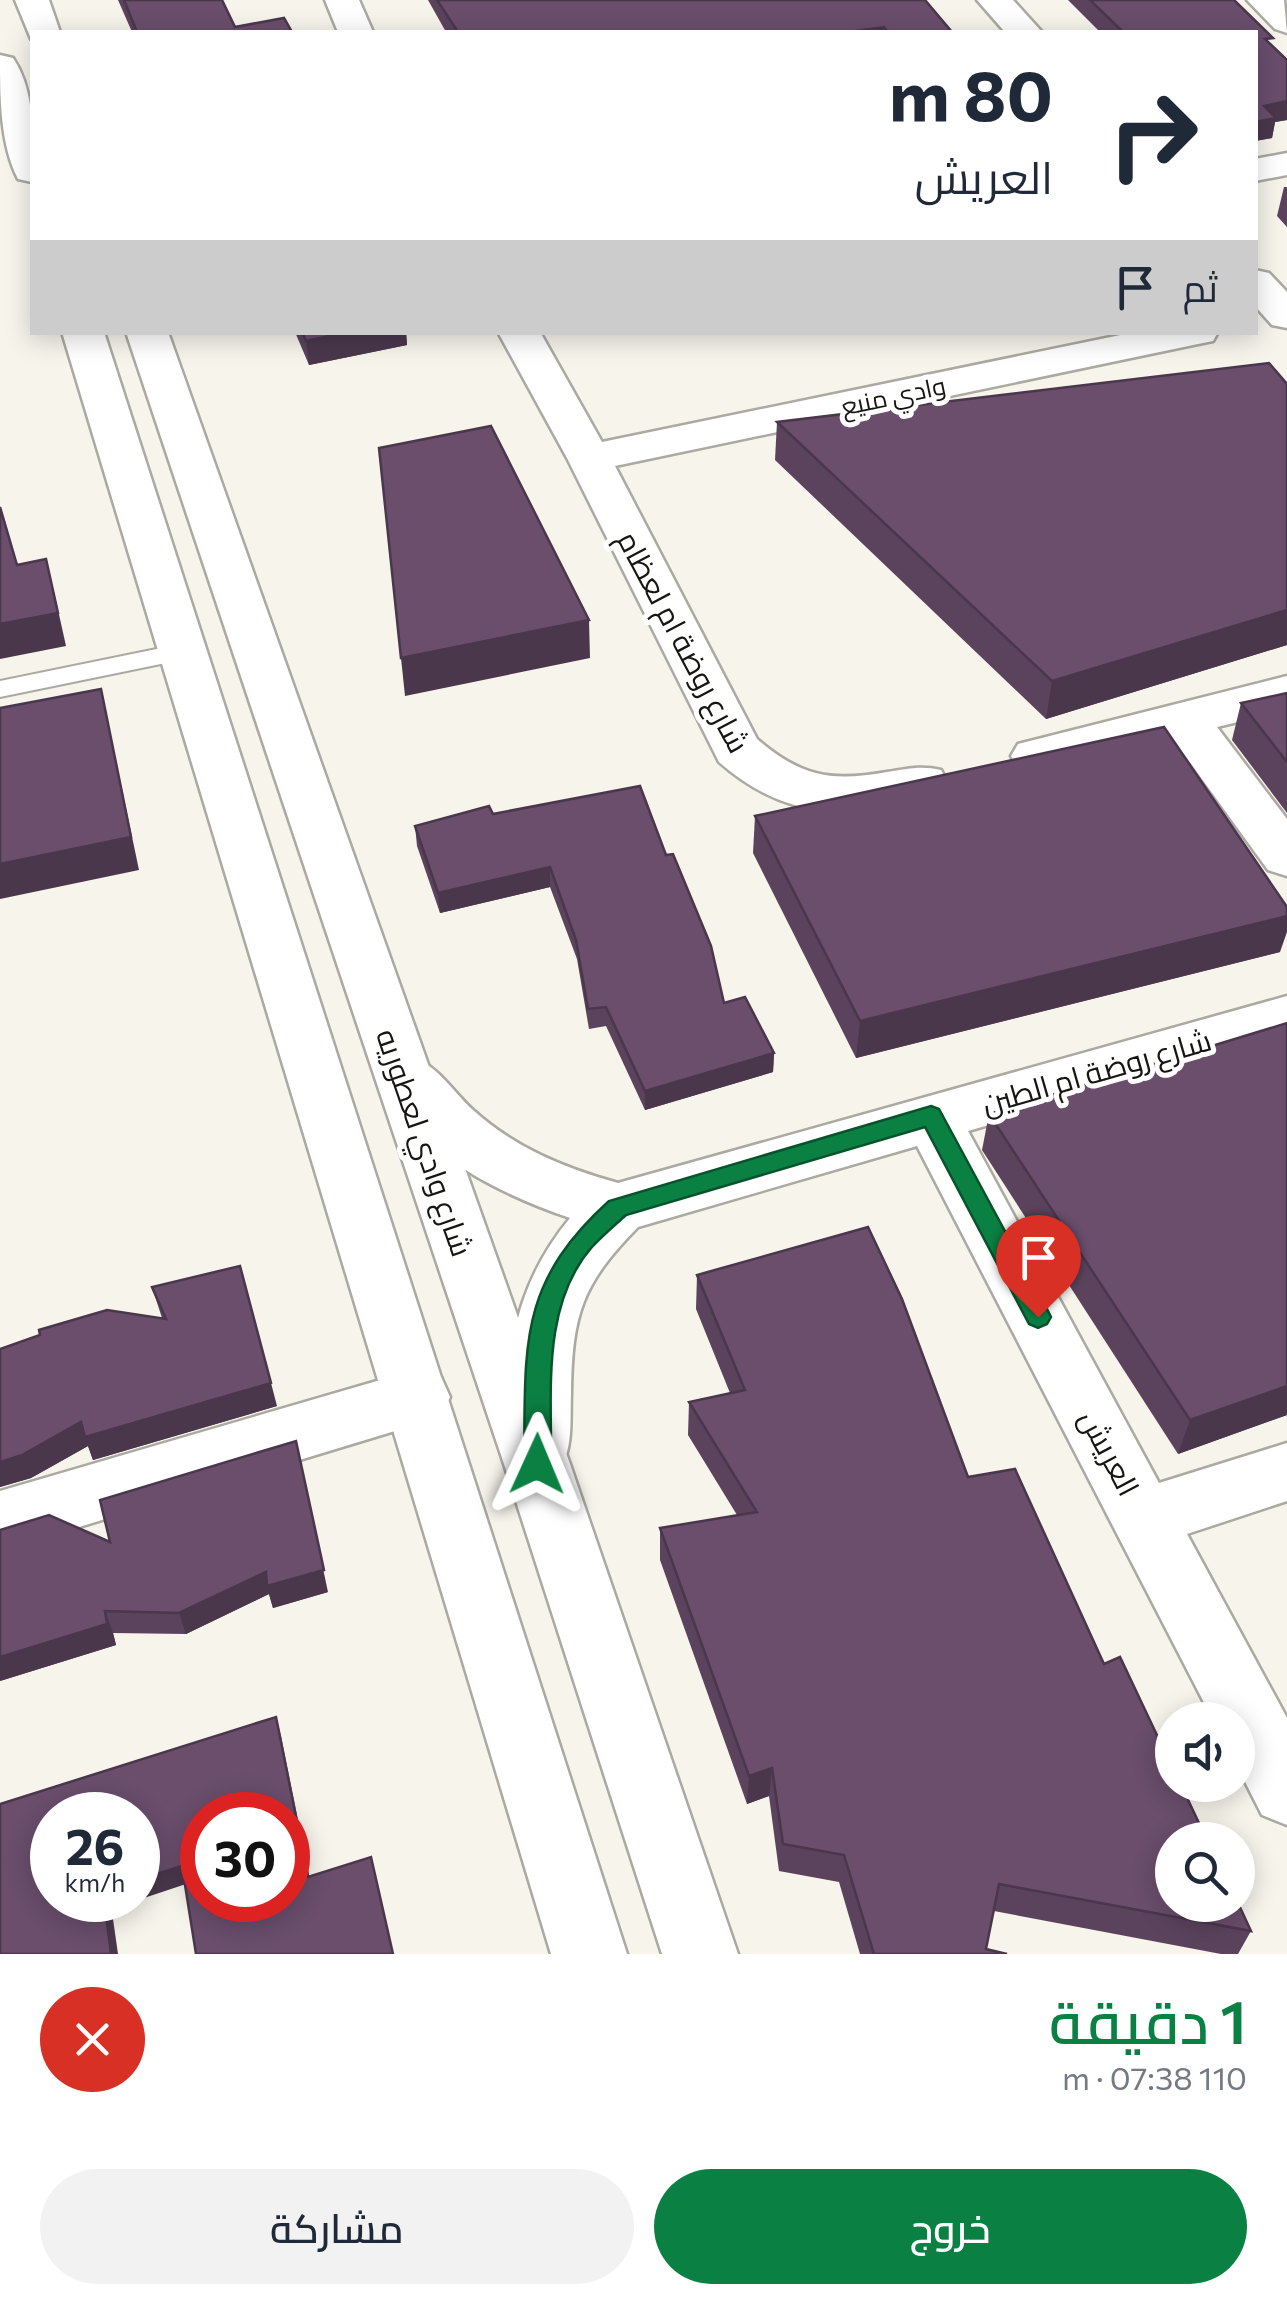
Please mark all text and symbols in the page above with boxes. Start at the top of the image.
text: 80 m [889,50,1053,135]
icon: right [1088,70,1218,200]
text: العريش [915,148,1053,203]
icon: arrive [1108,260,1163,315]
text: ثم [1183,263,1218,310]
street label: وادي منيع [838,369,949,427]
street label: شارع روضة ام لعظام [607,524,759,760]
street label: شارع روضة ام الطين [977,1020,1216,1124]
street label: شارع وادي لعطوريه [363,1023,482,1263]
pin [996,1215,1081,1318]
icon: arrive [1011,1230,1066,1285]
street label: العريش [1071,1403,1149,1502]
position arrow [485,1412,589,1516]
map controls [1155,1702,1255,1922]
button: sound [1155,1702,1255,1802]
speed limit sign: 30 [180,1792,310,1922]
text: 26 [65,1814,124,1875]
button: search [1155,1822,1255,1922]
text: km/h [65,1867,125,1897]
text: 1 دقيقة [1049,1983,1247,2056]
button: close [40,1987,145,2092]
text: 110 m · 07:38 [1062,2057,1247,2097]
button: مشاركة [40,2169,634,2284]
button: خروج [654,2169,1247,2284]

